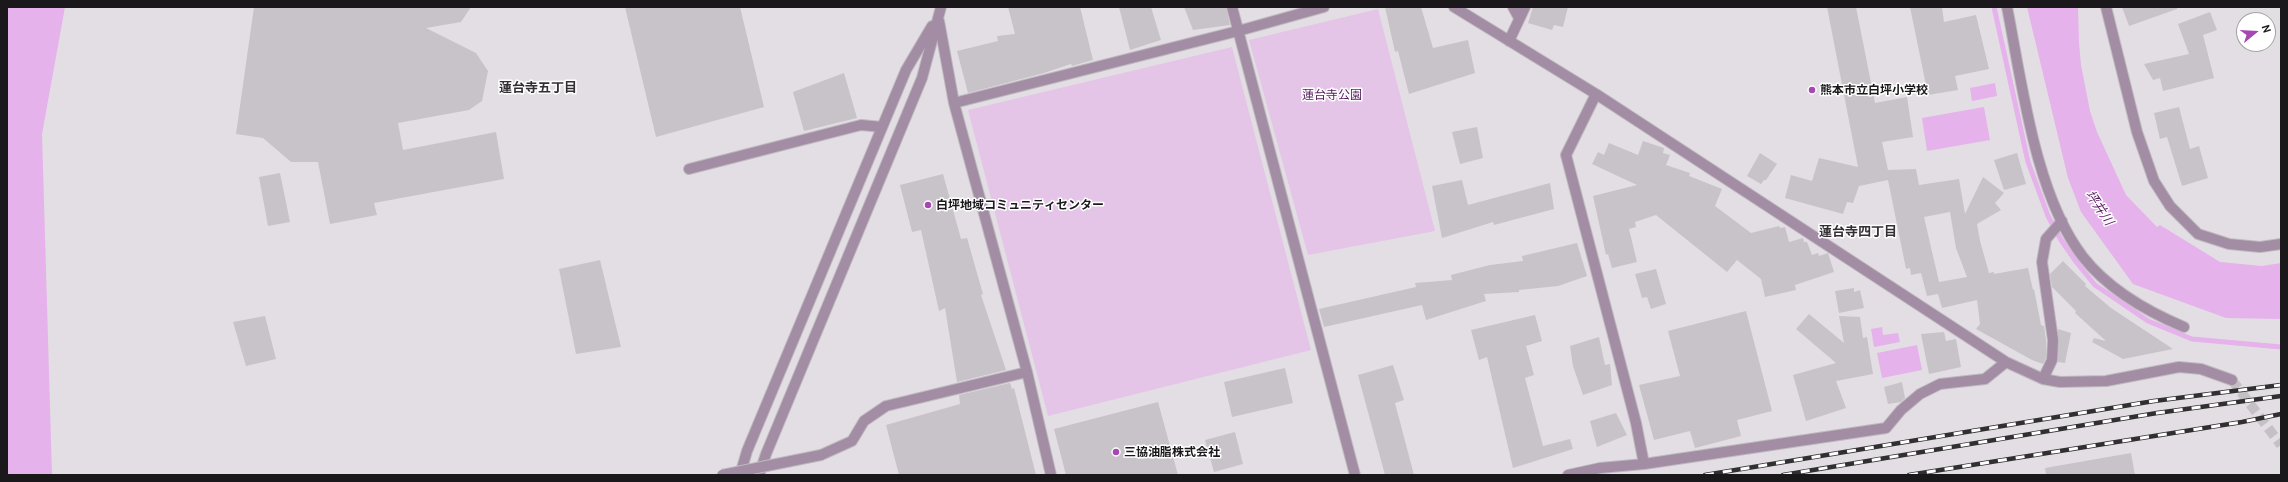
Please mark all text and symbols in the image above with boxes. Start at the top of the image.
north arrow [2236,12,2276,52]
text: N [2259,23,2274,34]
district label: 蓮台寺五丁目 [499,80,577,96]
place label: 熊本市立白坪小学校 [1820,83,1928,97]
marker: 熊本市立白坪小学校 [1807,85,1817,95]
park label: 蓮台寺公園 [1302,88,1362,102]
water label: 坪井川 [2082,187,2116,229]
place label: 白坪地域コミュニティセンター [936,198,1104,212]
marker: 白坪地域コミュニティセンター [923,200,933,210]
district label: 蓮台寺四丁目 [1819,224,1897,240]
place label: 三協油脂株式会社 [1124,445,1220,459]
marker: 三協油脂株式会社 [1111,447,1121,457]

